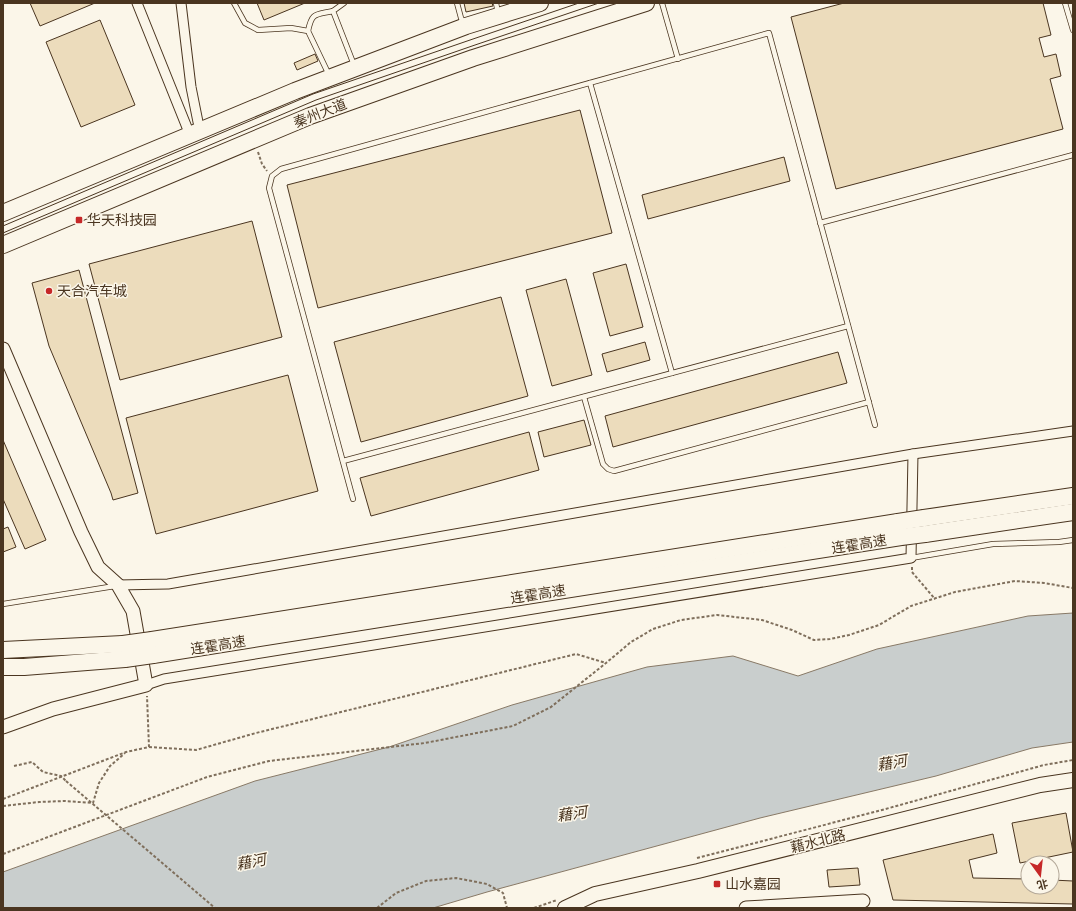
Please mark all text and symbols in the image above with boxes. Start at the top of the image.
street label: 秦州大道 [291,95,349,131]
place label: 华天科技园 [87,211,157,229]
marker: 华天科技园 [74,215,84,225]
place label: 天合汽车城 [57,282,127,300]
marker: 天合汽车城 [44,286,54,296]
street label: 连霍高速 [830,531,888,557]
street label: 连霍高速 [509,581,567,607]
street label: 连霍高速 [189,632,247,658]
water label: 藉河 [875,750,911,775]
water label: 藉河 [556,802,591,826]
street label: 藉水北路 [789,825,847,857]
water label: 藉河 [234,849,271,875]
north arrow [1020,855,1060,895]
place label: 山水嘉园 [725,875,781,893]
text: 北 [1035,876,1050,893]
marker: 山水嘉园 [712,879,722,889]

